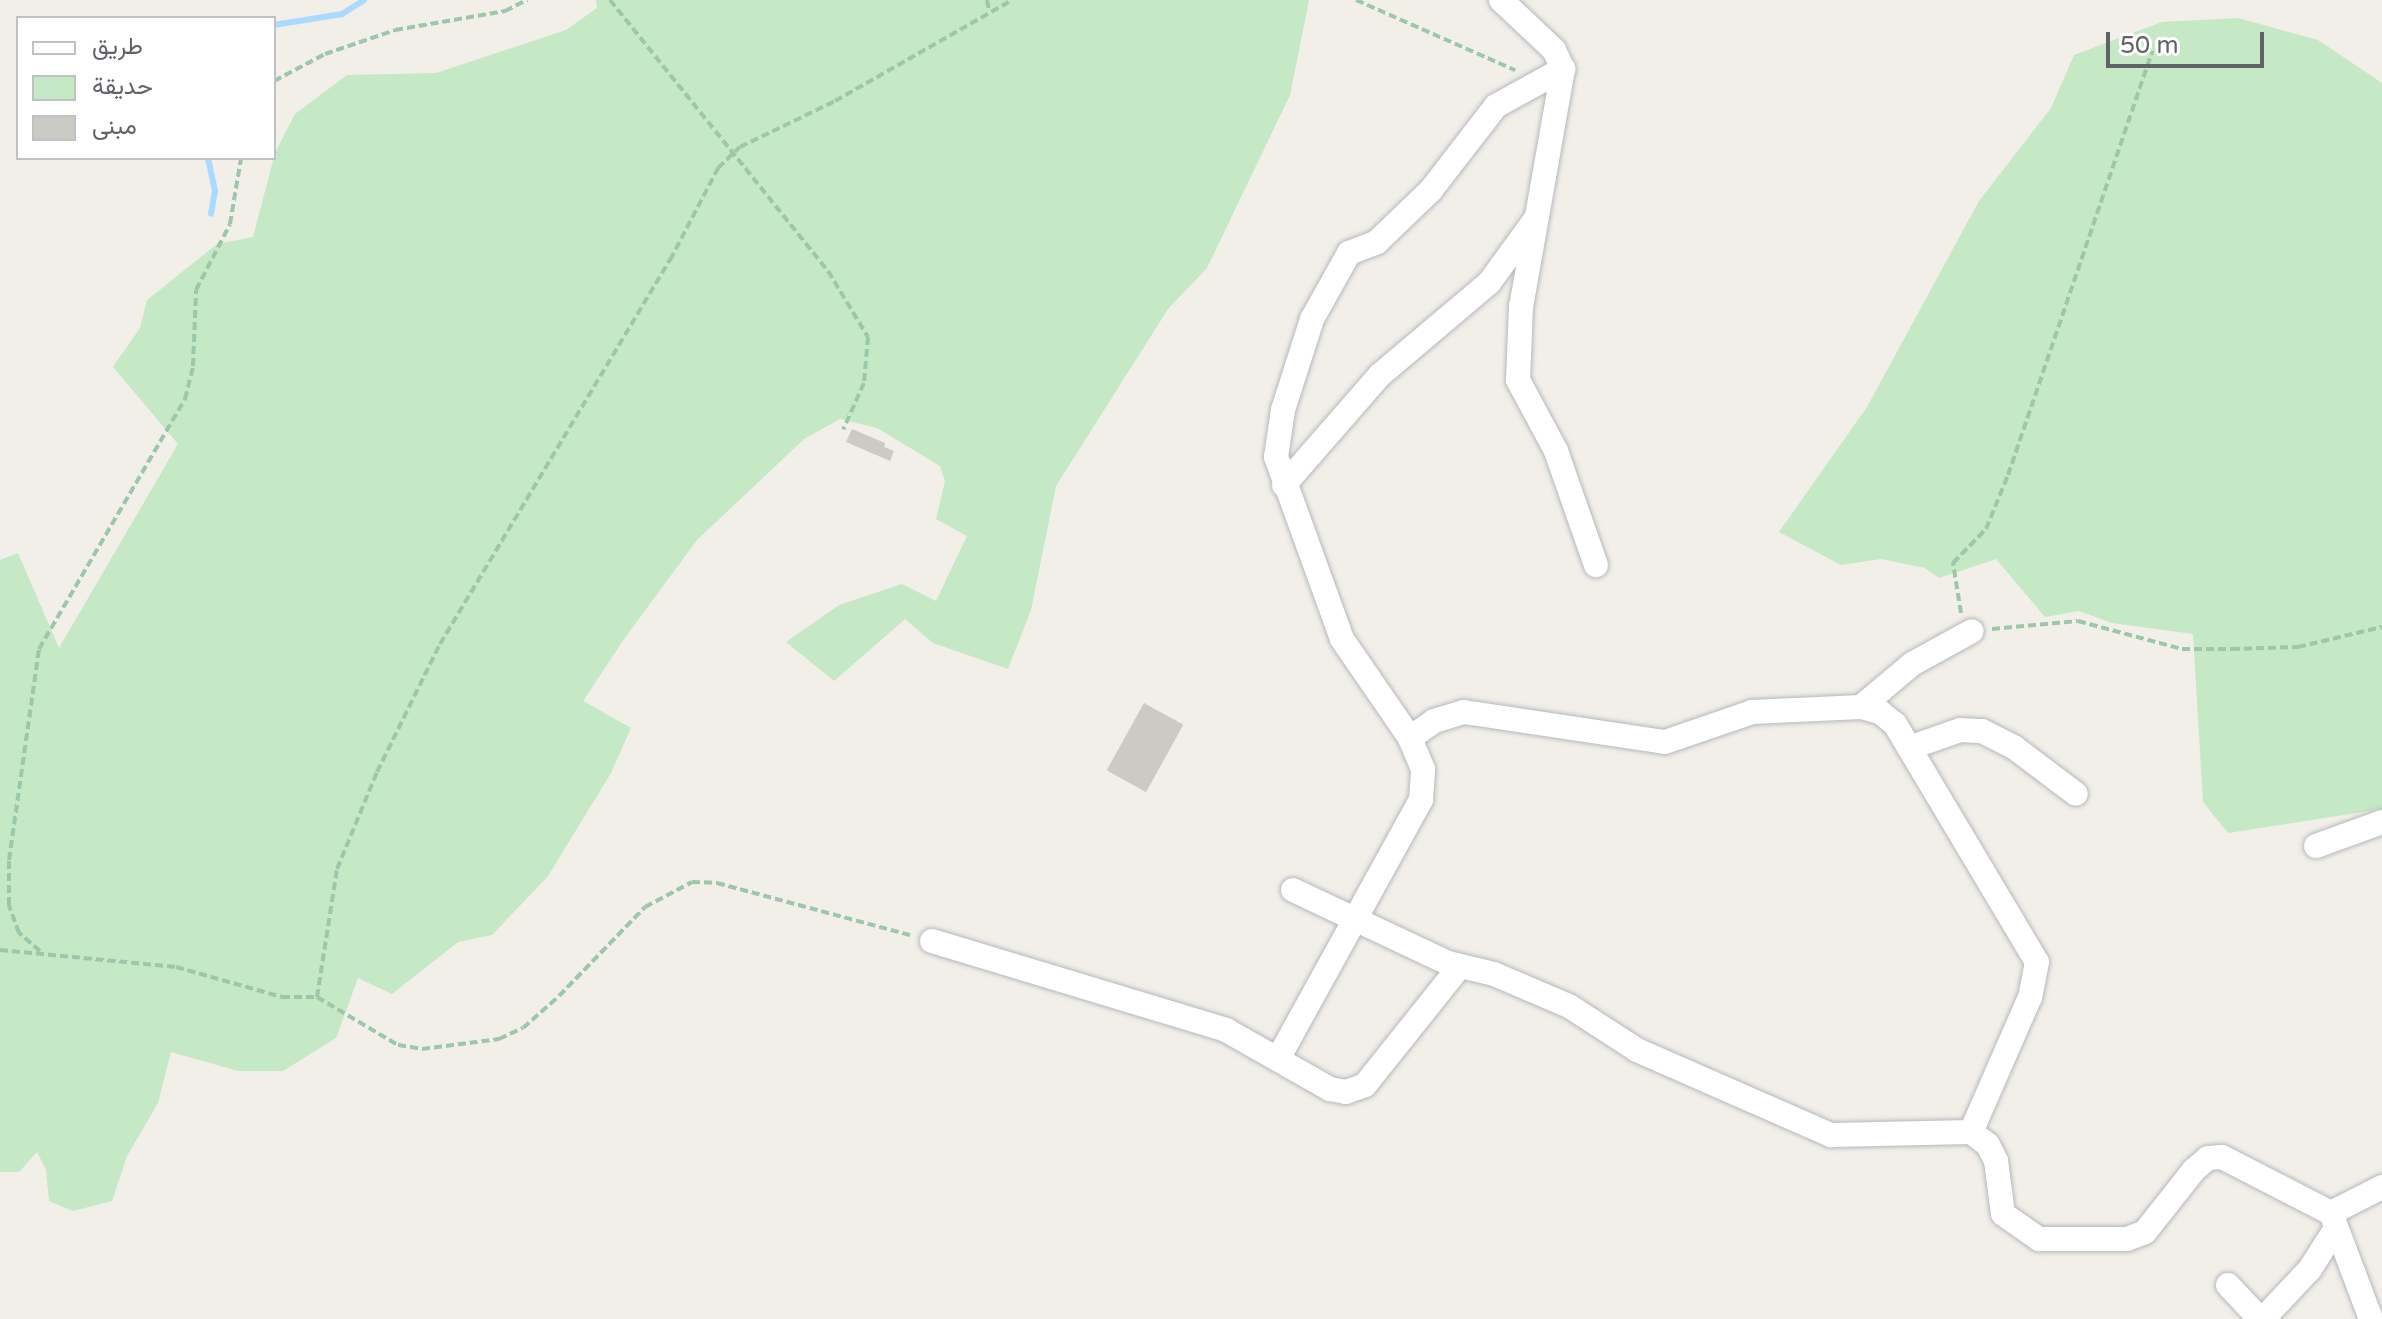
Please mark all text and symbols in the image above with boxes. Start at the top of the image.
legend [16,16,276,160]
scale bar [2110,16,2268,66]
text: 50 m [2120,31,2178,60]
text: طريق [92,32,143,61]
text: حديقة [92,72,153,101]
text: مبنى [92,112,137,141]

